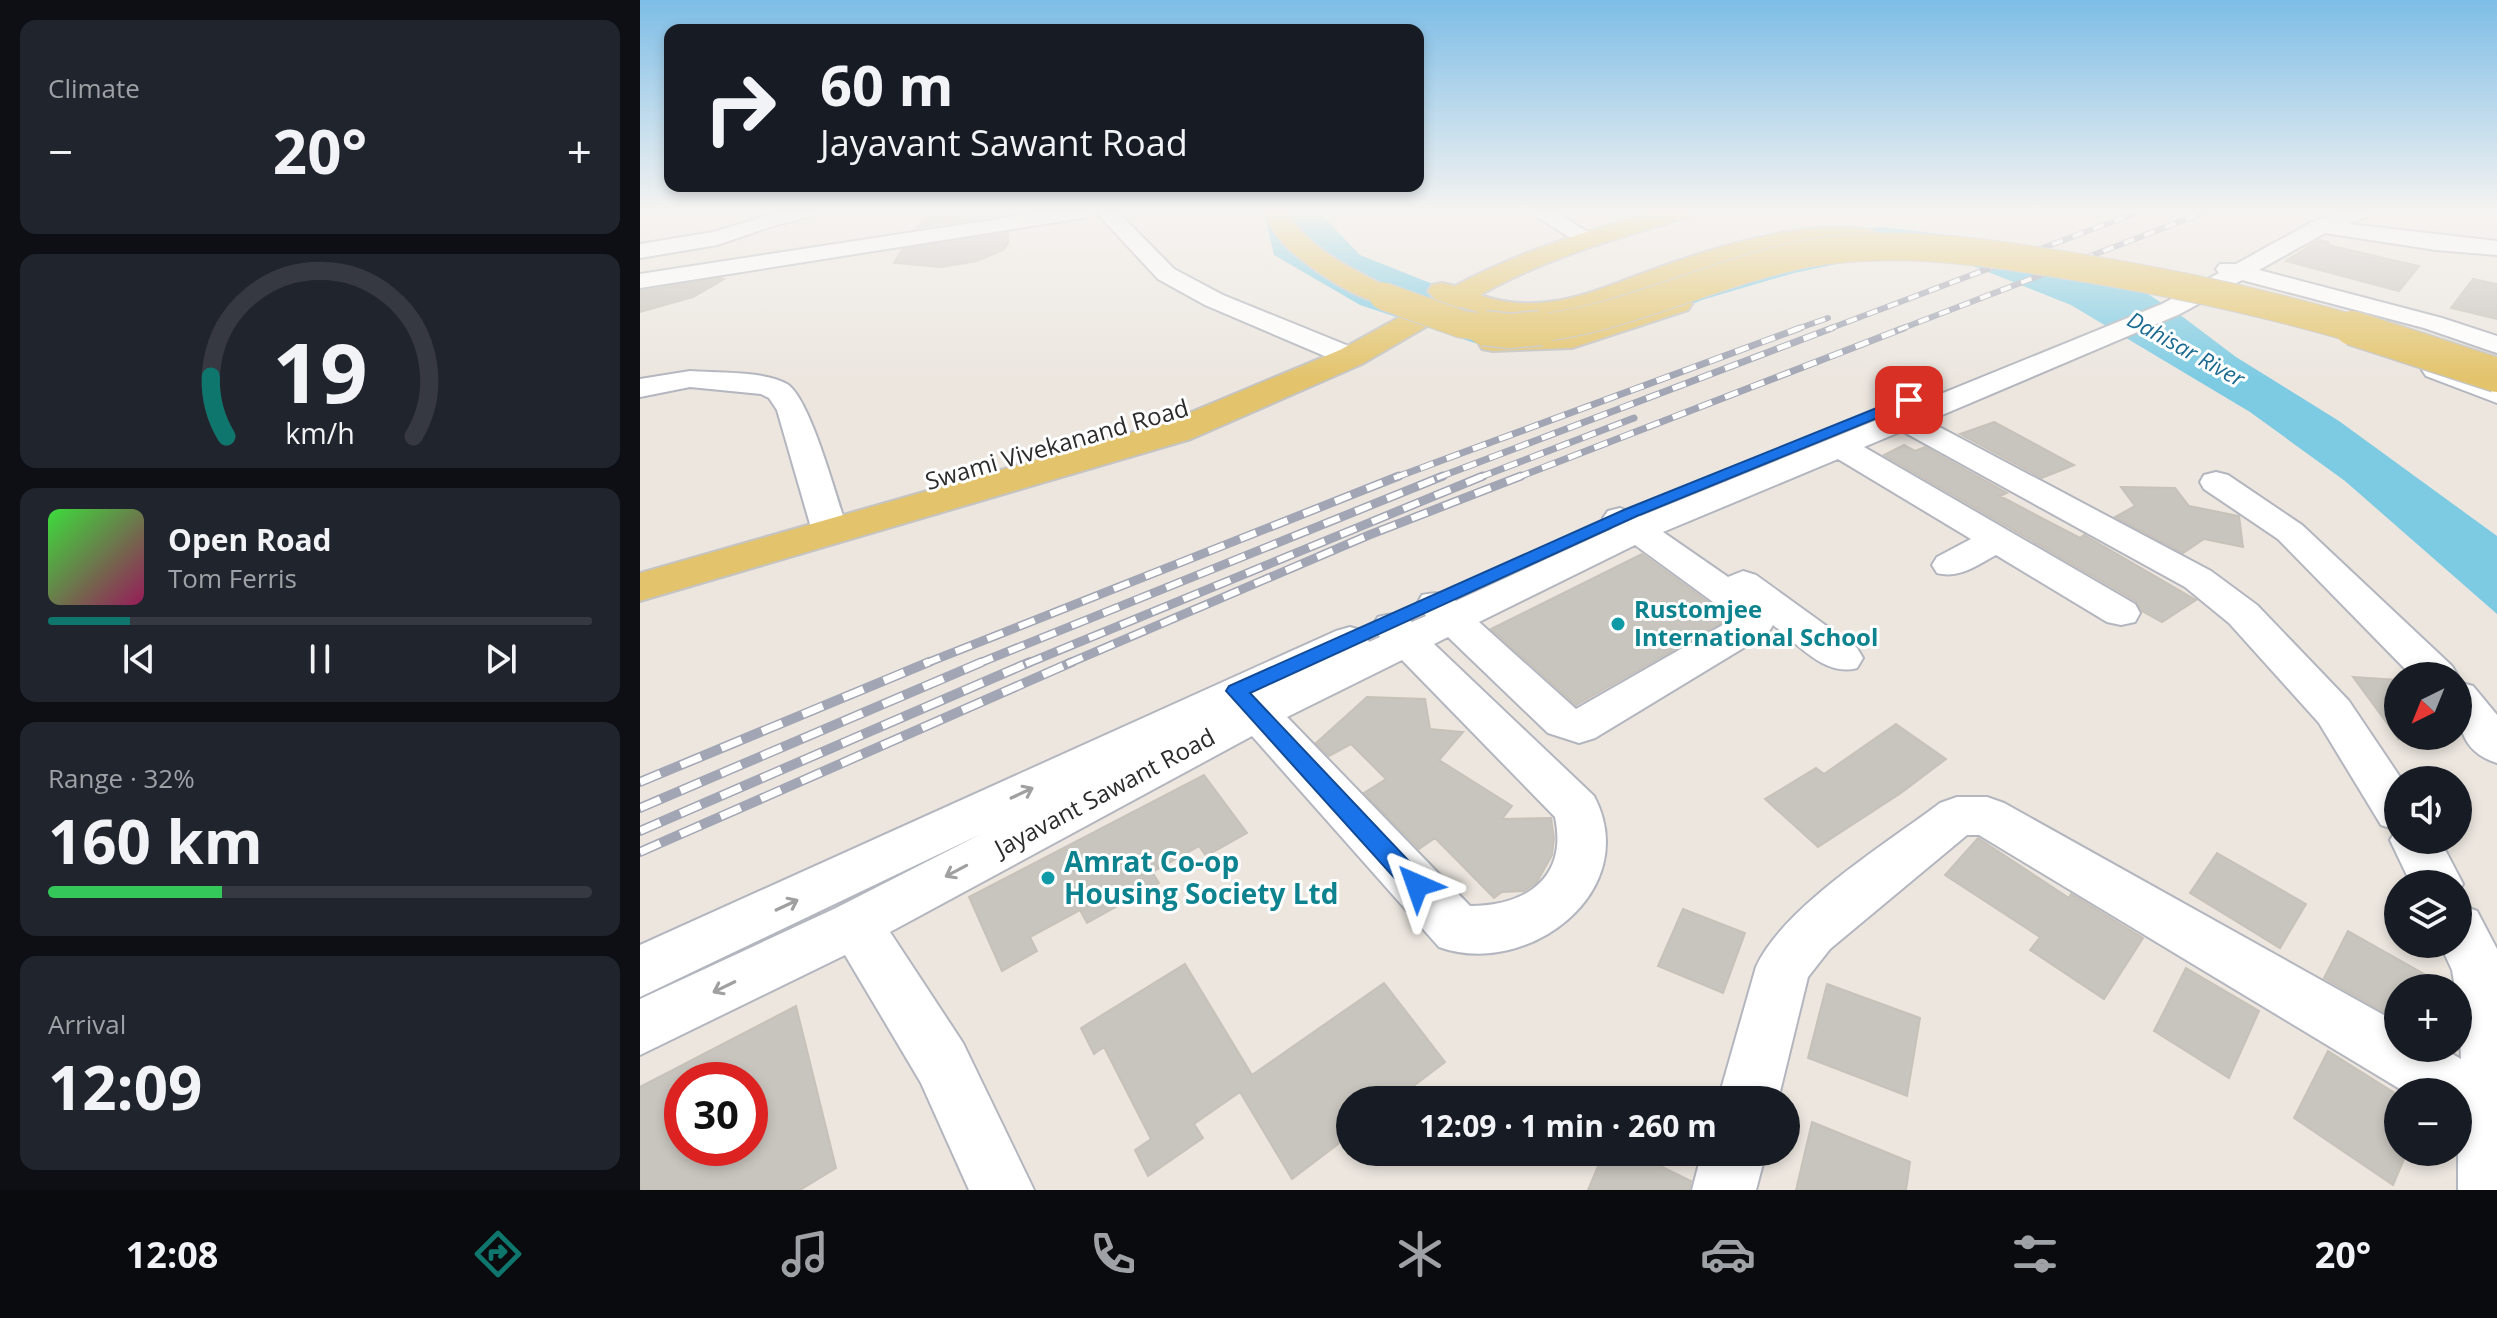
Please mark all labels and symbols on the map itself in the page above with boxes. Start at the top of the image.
water label: Dahisar River [2123,304,2252,393]
pin [1875,366,1943,434]
street label: Swami Vivekanand Road [921,390,1192,497]
place label: Rustomjee International School [1634,592,1878,653]
marker: Rustomjee International School [1609,615,1627,633]
north arrow [2384,662,2472,750]
street label: Jayavant Sawant Road [987,720,1220,865]
one-way arrow [1010,785,1034,800]
place label: Amrat Co-op Housing Society Ltd [1064,842,1338,912]
position arrow [1375,843,1459,927]
one-way arrow [945,863,969,879]
marker: Amrat Co-op Housing Society Ltd [1039,869,1057,887]
one-way arrow [775,897,799,912]
one-way arrow [712,980,736,995]
speed limit sign: 30 [664,1062,768,1166]

